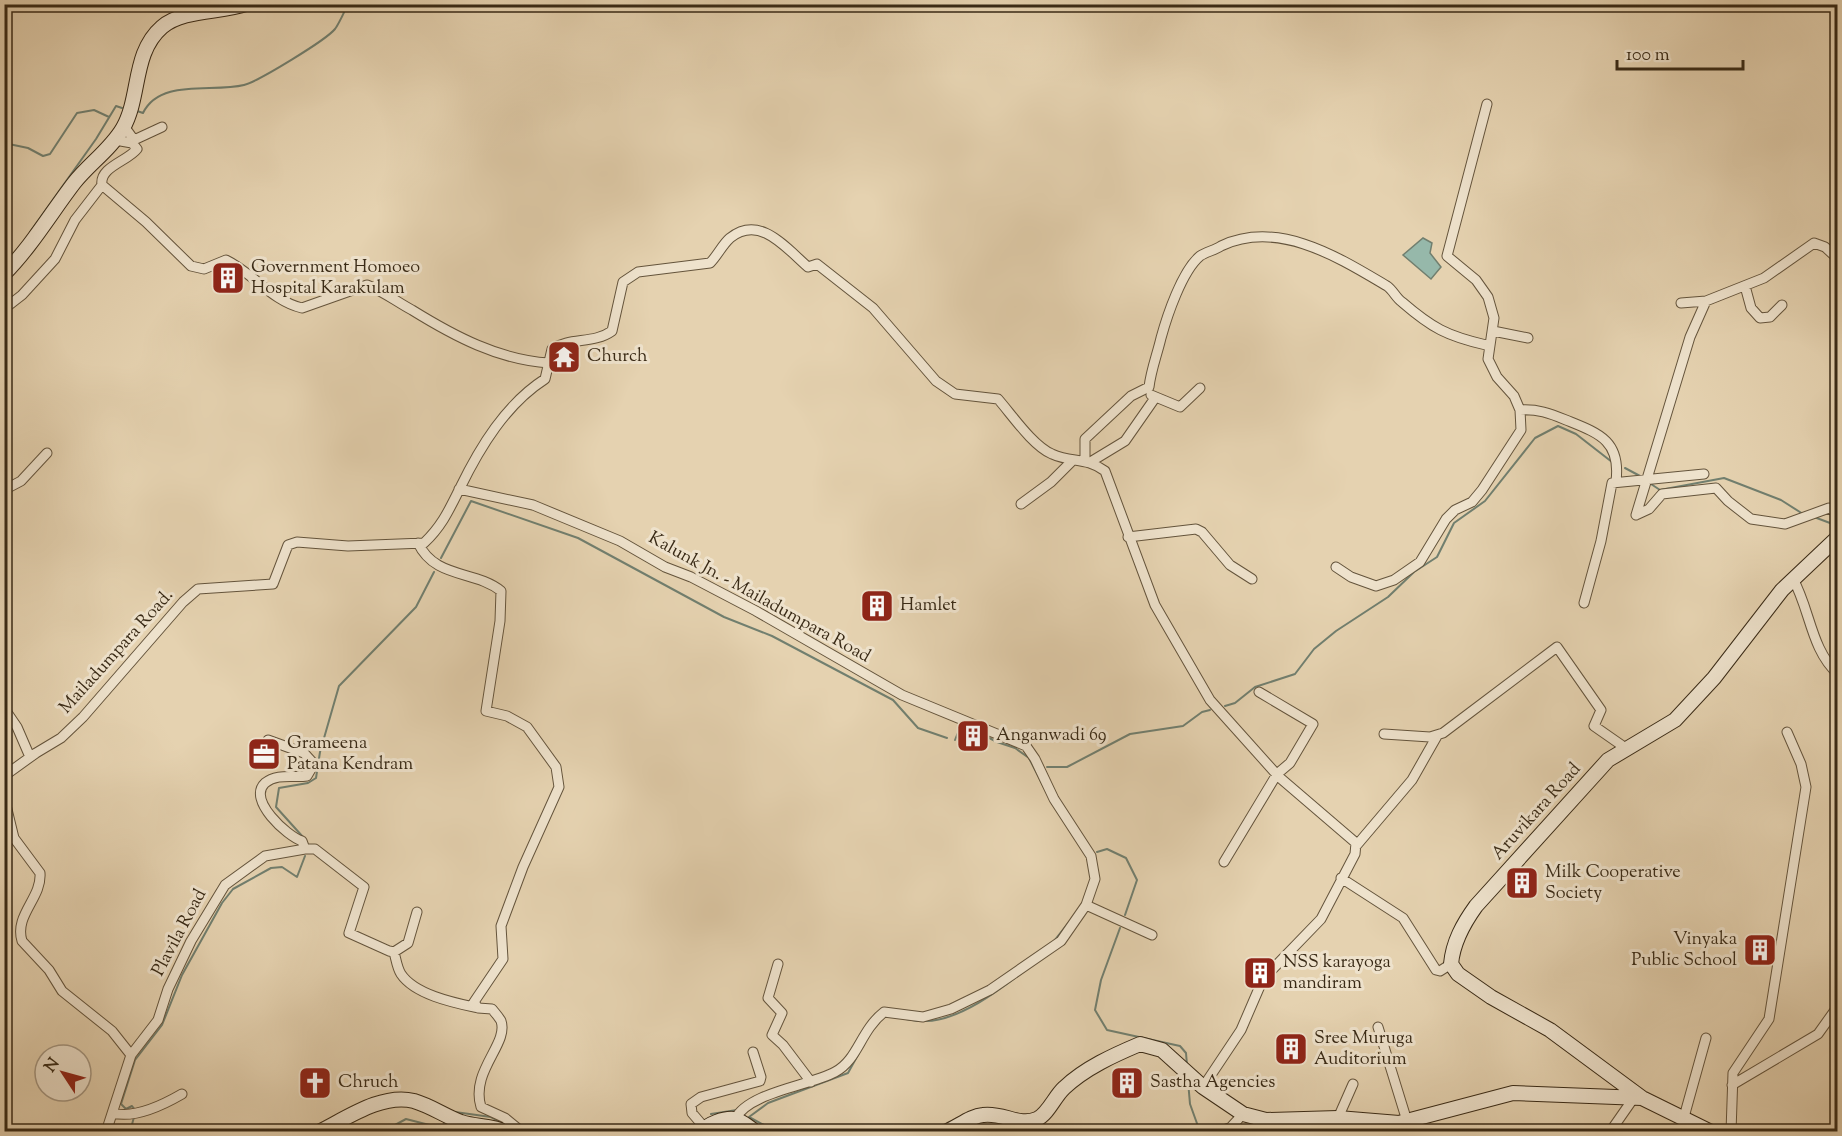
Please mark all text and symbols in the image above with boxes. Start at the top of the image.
scale bar [1617,33,1743,71]
text: 100 m [1626,43,1670,69]
place label: Government Homoeo Hospital Karakulam [251,255,420,302]
building icon: Government Homoeo Hospital Karakulam [210,260,246,296]
temple icon: Church [546,339,582,375]
place label: Church [587,344,648,370]
street label: Kalunk Jn. - Mailadumpara Road [643,526,875,670]
street label: Mailadumpara Road. [54,584,180,720]
building icon: Hamlet [859,588,895,624]
place label: Hamlet [900,593,957,619]
building icon: Anganwadi 69 [955,718,991,754]
place label: Anganwadi 69 [996,723,1107,749]
place label: Grameena Patana Kendram [287,731,413,778]
office icon: Grameena Patana Kendram [246,736,282,772]
street label: Aruvikara Road [1486,758,1588,866]
place label: Milk Cooperative Society [1545,860,1681,907]
building icon: Milk Cooperative Society [1504,865,1540,901]
street label: Plavila Road [146,885,214,981]
place label: Vinyaka Public School [1631,927,1737,974]
building icon: Vinyaka Public School [1742,932,1778,968]
place label: NSS karayoga mandiram [1283,950,1391,997]
building icon: NSS karayoga mandiram [1242,955,1278,991]
place label: Sree Muruga Auditorium [1314,1026,1413,1073]
building icon: Sree Muruga Auditorium [1273,1031,1309,1067]
north arrow [33,1043,93,1103]
text: N [40,1054,66,1078]
church icon: Chruch [297,1065,333,1101]
building icon: Sastha Agencies [1109,1065,1145,1101]
place label: Chruch [338,1070,399,1096]
place label: Sastha Agencies [1150,1070,1275,1096]

